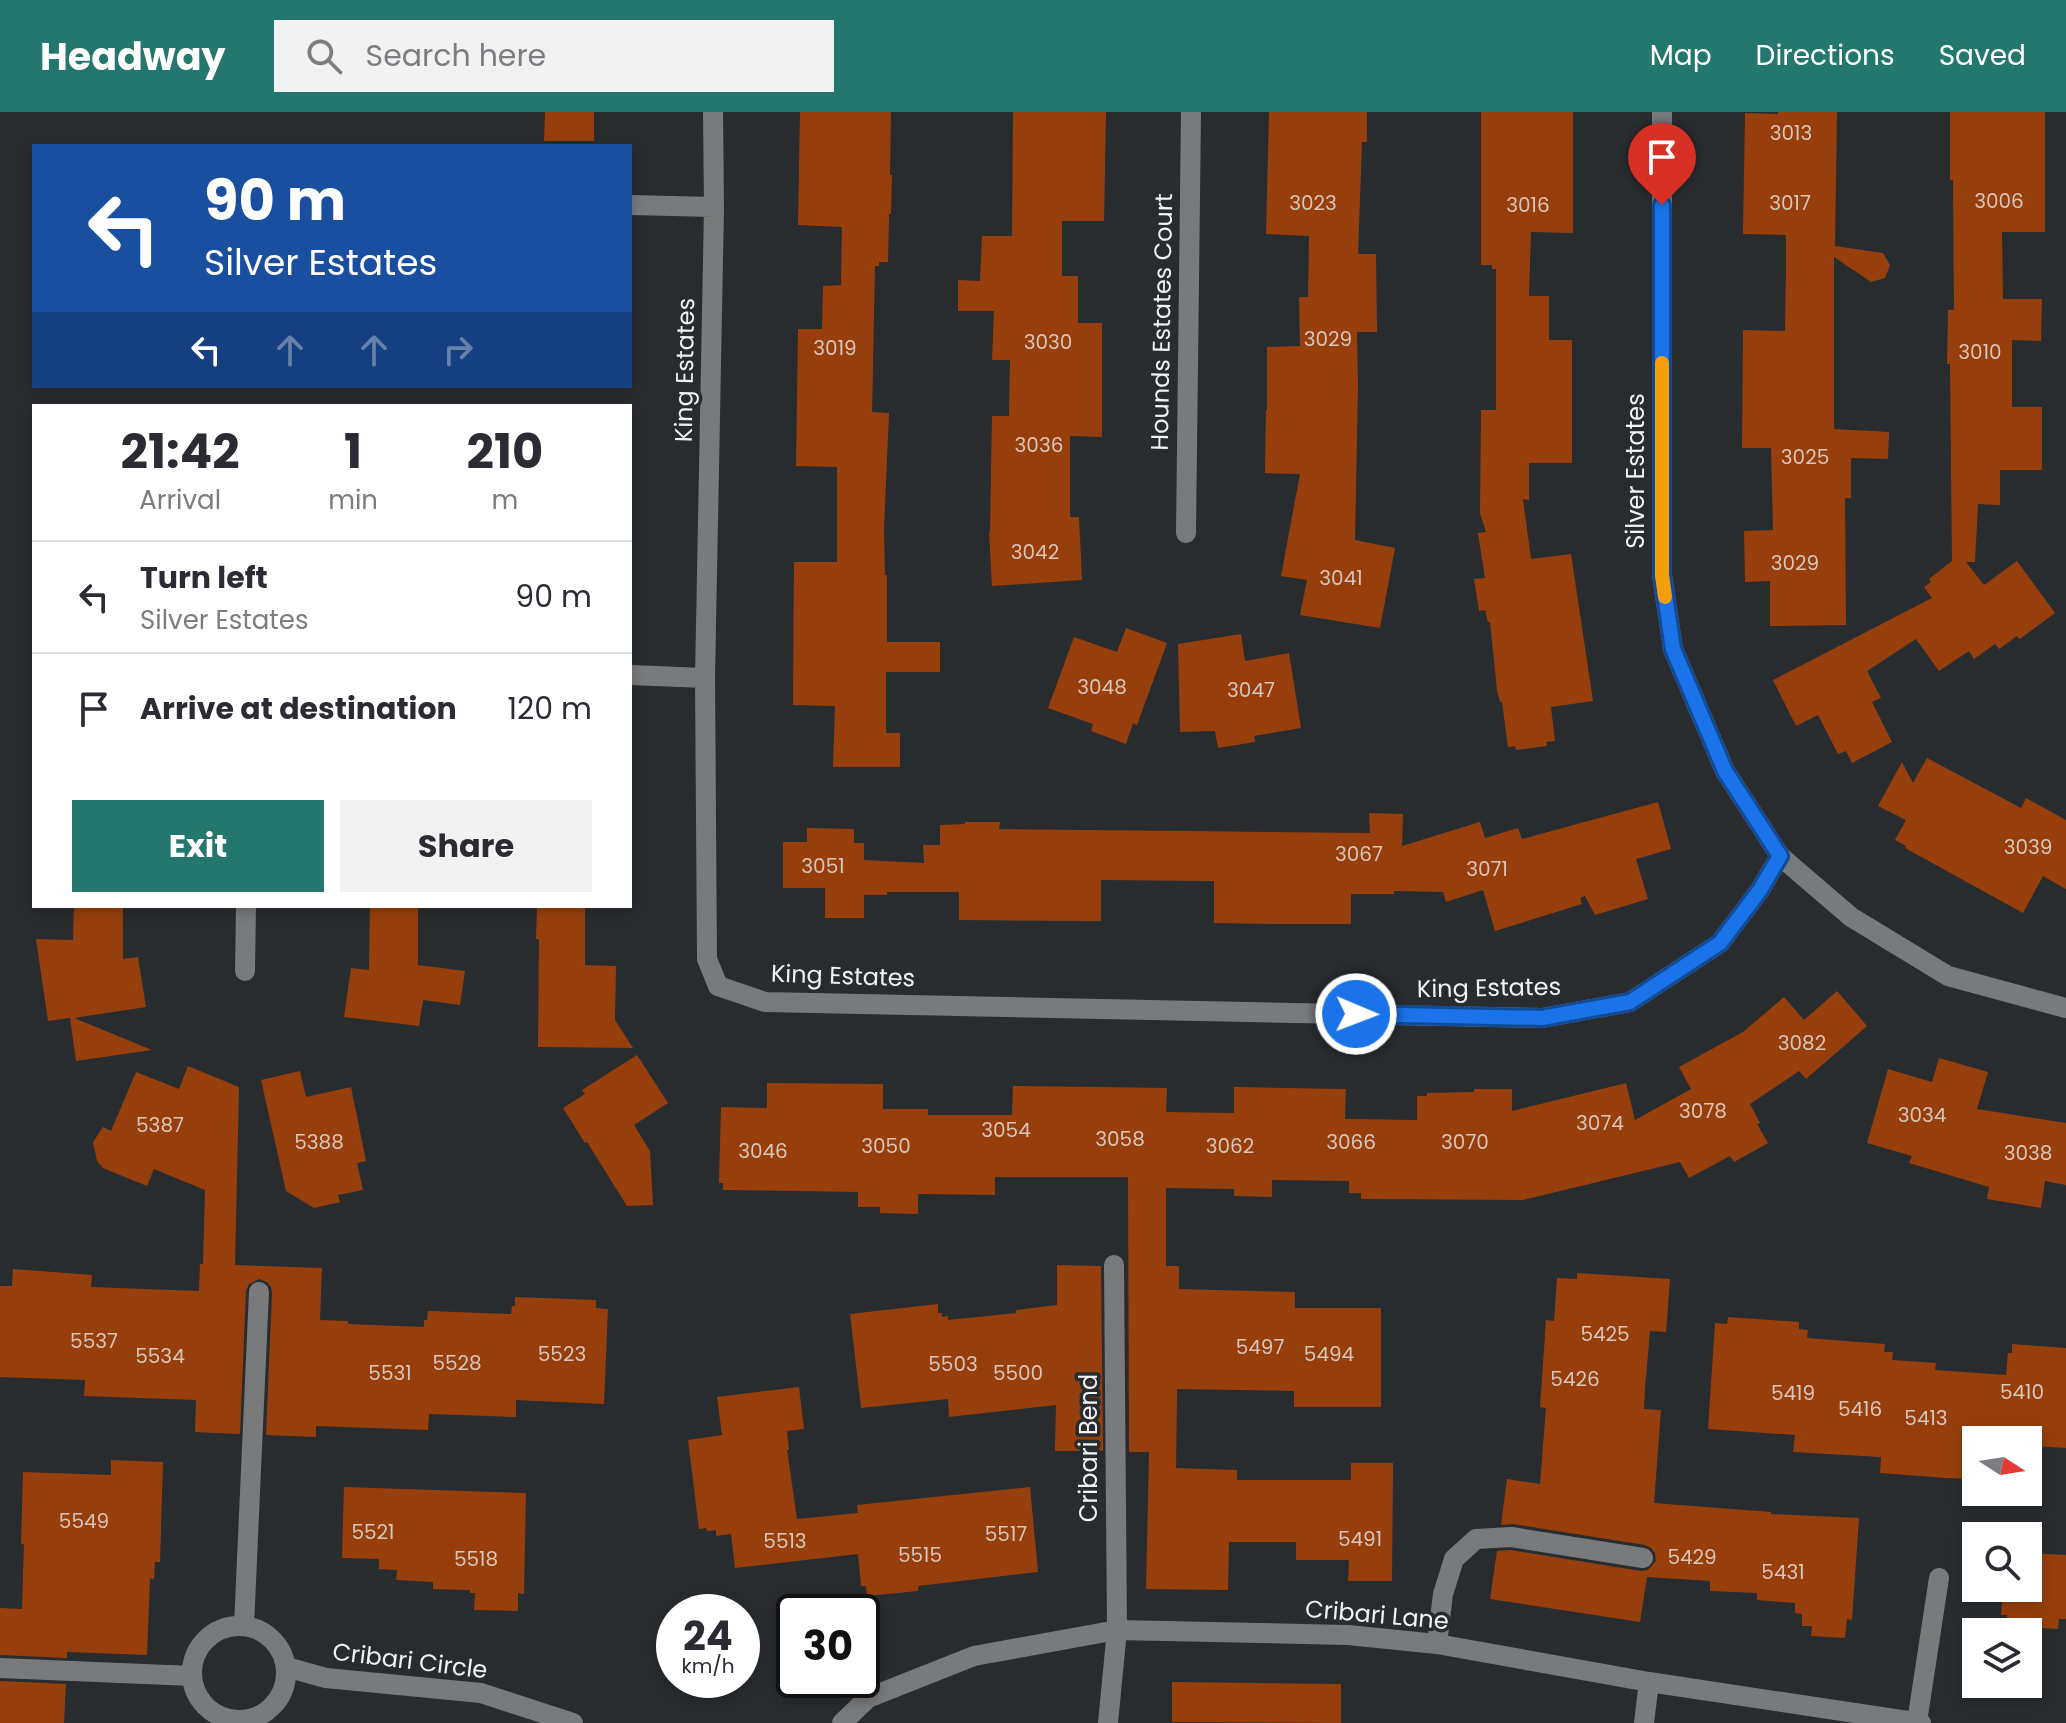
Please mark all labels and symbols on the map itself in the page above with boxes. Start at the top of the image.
house number: 3013 [1770,119,1812,147]
pin [1628,123,1696,205]
house number: 3006 [1974,187,2024,215]
house number: 3023 [1289,189,1337,217]
house number: 3017 [1769,189,1811,217]
house number: 3016 [1506,191,1550,219]
street label: Hounds Estates Court [1143,193,1180,451]
street label: King Estates [667,298,702,442]
house number: 3029 [1304,325,1352,353]
house number: 3030 [1024,328,1072,356]
house number: 3019 [813,334,857,362]
house number: 3010 [1958,338,2002,366]
street label: Silver Estates [1619,393,1652,549]
house number: 3036 [1015,431,1063,459]
house number: 3025 [1781,443,1829,471]
house number: 3042 [1011,538,1059,566]
house number: 3029 [1771,549,1819,577]
house number: 3041 [1319,564,1363,592]
house number: 3048 [1077,673,1127,701]
house number: 3047 [1227,676,1275,704]
house number: 3039 [2004,833,2052,861]
house number: 3067 [1335,840,1383,868]
house number: 3051 [801,852,845,880]
house number: 3071 [1466,855,1508,883]
street label: King Estates [770,956,916,995]
street label: King Estates [1417,970,1561,1005]
position arrow [1314,972,1398,1056]
house number: 3082 [1778,1029,1826,1057]
house number: 3078 [1679,1097,1727,1125]
house number: 3034 [1898,1101,1946,1129]
house number: 3074 [1576,1109,1624,1137]
house number: 5387 [136,1111,184,1139]
house number: 3054 [981,1116,1031,1144]
house number: 3058 [1095,1125,1145,1153]
house number: 5388 [294,1128,344,1156]
house number: 3066 [1326,1128,1376,1156]
house number: 3070 [1441,1128,1489,1156]
house number: 3050 [861,1132,911,1160]
house number: 3062 [1206,1132,1254,1160]
house number: 3046 [738,1137,788,1165]
house number: 3038 [2004,1139,2052,1167]
house number: 5425 [1580,1320,1630,1348]
house number: 5537 [70,1327,118,1355]
house number: 5497 [1236,1333,1284,1361]
house number: 5523 [538,1340,586,1368]
house number: 5494 [1304,1340,1354,1368]
house number: 5534 [135,1342,185,1370]
house number: 5528 [432,1349,482,1377]
house number: 5503 [928,1350,978,1378]
house number: 5531 [368,1359,412,1387]
house number: 5500 [993,1359,1043,1387]
house number: 5426 [1550,1365,1600,1393]
street label: Cribari Bend [1072,1374,1105,1522]
house number: 5410 [2000,1378,2044,1406]
house number: 5419 [1771,1379,1815,1407]
house number: 5416 [1838,1395,1882,1423]
house number: 5413 [1904,1404,1948,1432]
north arrow [1962,1426,2042,1506]
house number: 5549 [59,1507,109,1535]
house number: 5521 [351,1518,395,1546]
house number: 5517 [985,1520,1027,1548]
house number: 5491 [1338,1525,1382,1553]
house number: 5513 [763,1527,807,1555]
house number: 5515 [898,1541,942,1569]
house number: 5429 [1667,1543,1717,1571]
house number: 5518 [454,1545,498,1573]
house number: 5431 [1761,1558,1805,1586]
street label: Cribari Lane [1304,1592,1450,1637]
speed limit sign: 30 [776,1594,880,1698]
street label: Cribari Circle [331,1635,489,1686]

